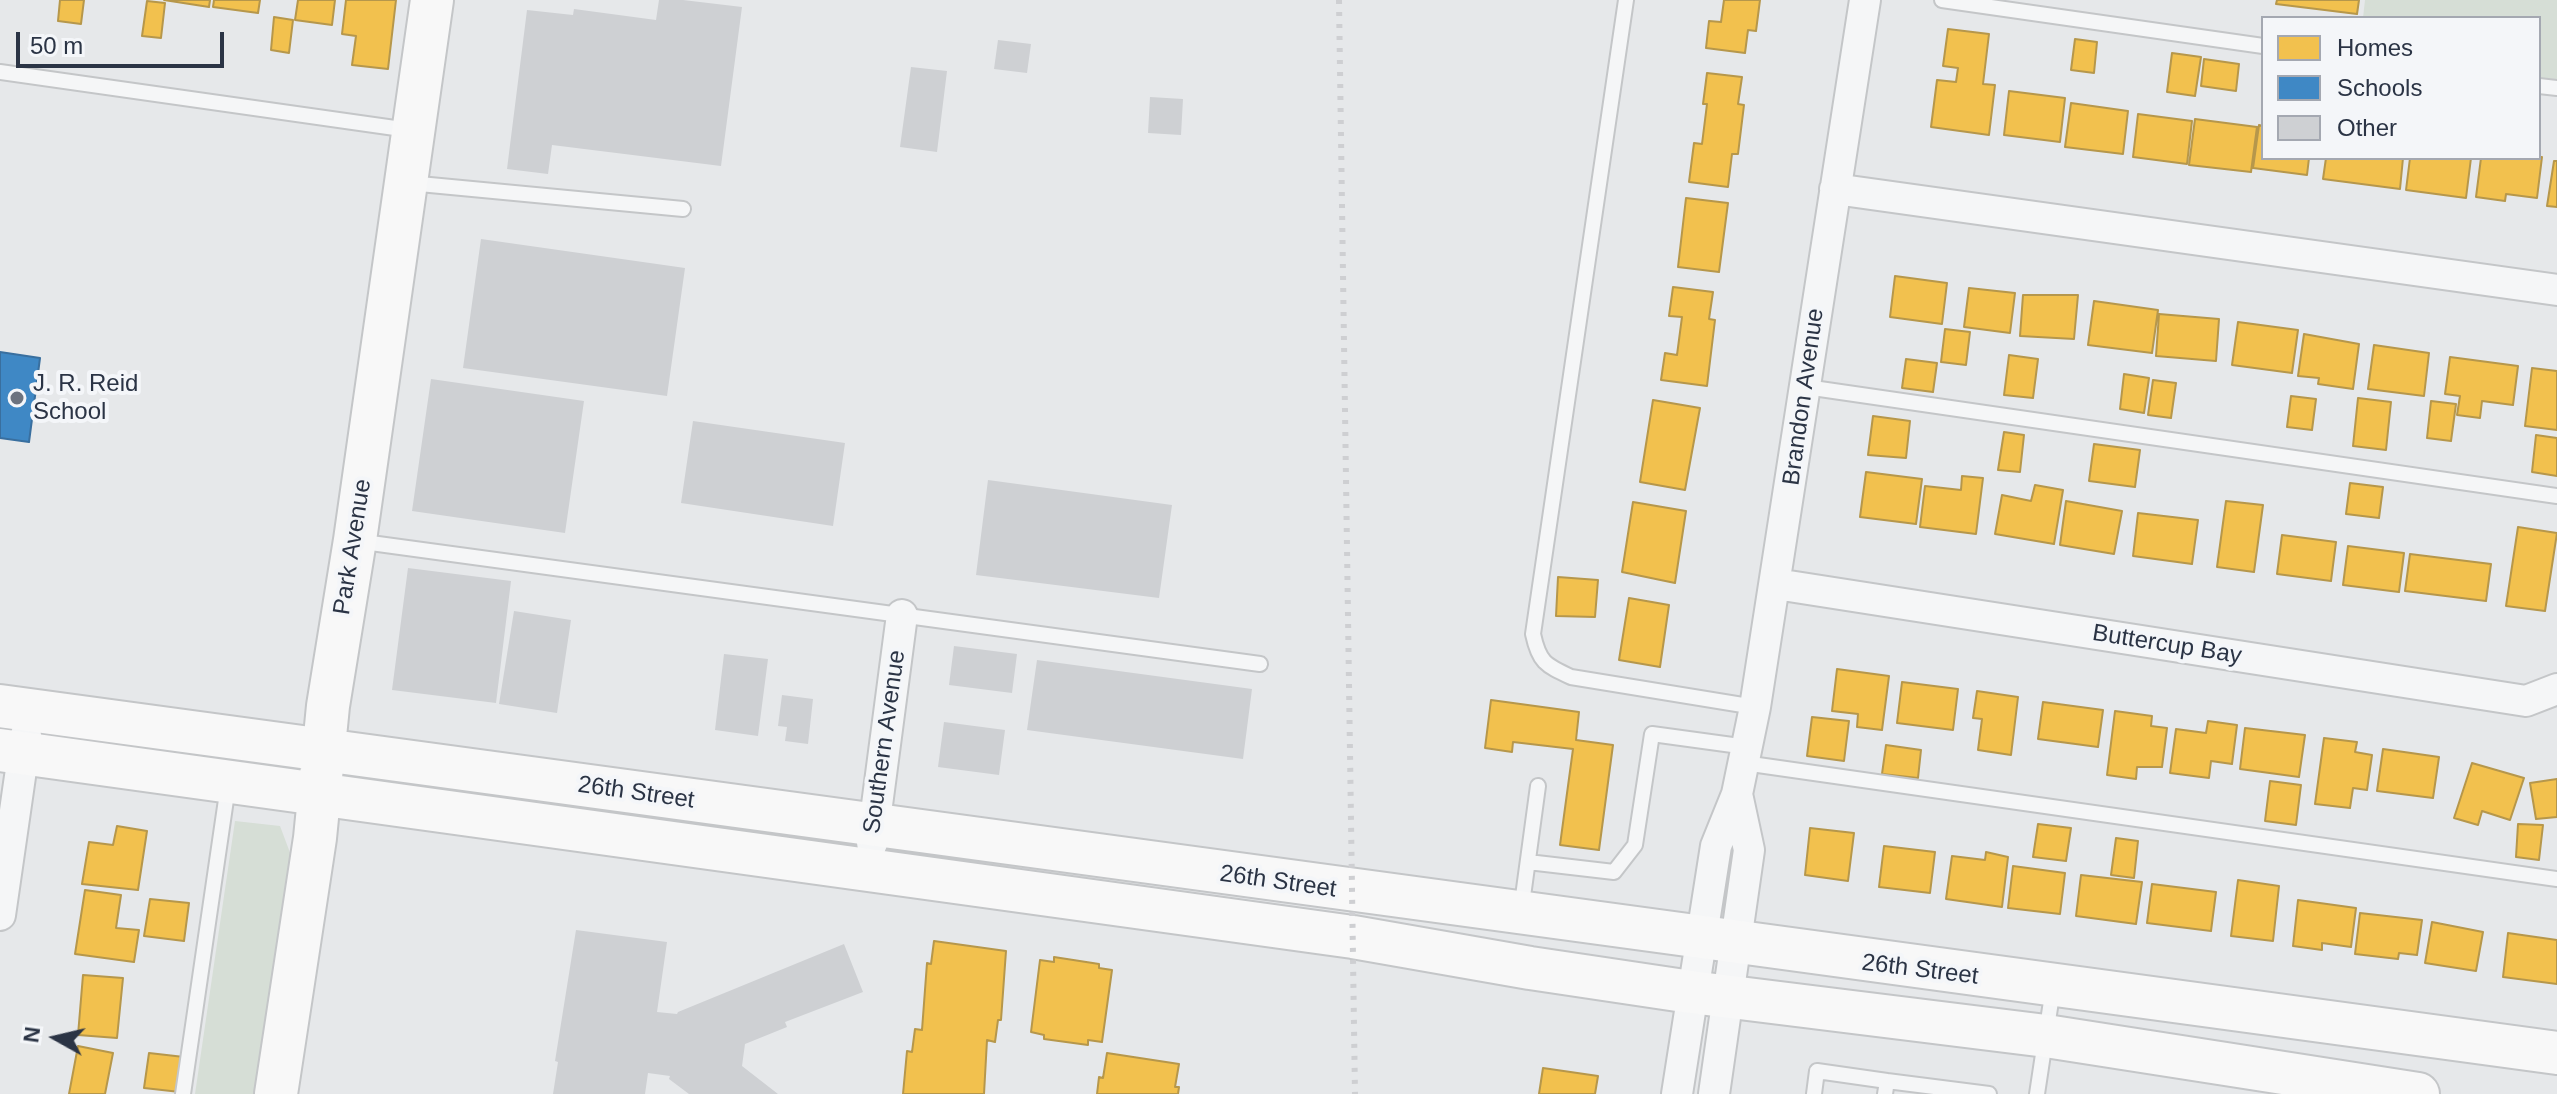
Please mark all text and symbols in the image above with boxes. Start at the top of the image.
scale bar [20,16,228,66]
legend [2261,16,2541,160]
text: 50 m [30,32,83,59]
text: Homes [2337,34,2413,61]
text: Schools [2337,74,2422,101]
text: Other [2337,114,2397,141]
street label: Brandon Avenue [1777,307,1831,487]
place label: J. R. Reid School [33,370,138,426]
marker: J. R. Reid School [8,389,26,407]
street label: Park Avenue [328,477,378,617]
street label: Buttercup Bay [2090,619,2244,671]
street label: Southern Avenue [858,648,912,836]
street label: 26th Street [576,771,696,815]
street label: 26th Street [1218,860,1338,904]
street label: 26th Street [1860,949,1980,991]
north arrow [16,998,96,1078]
text: N [18,1025,45,1044]

